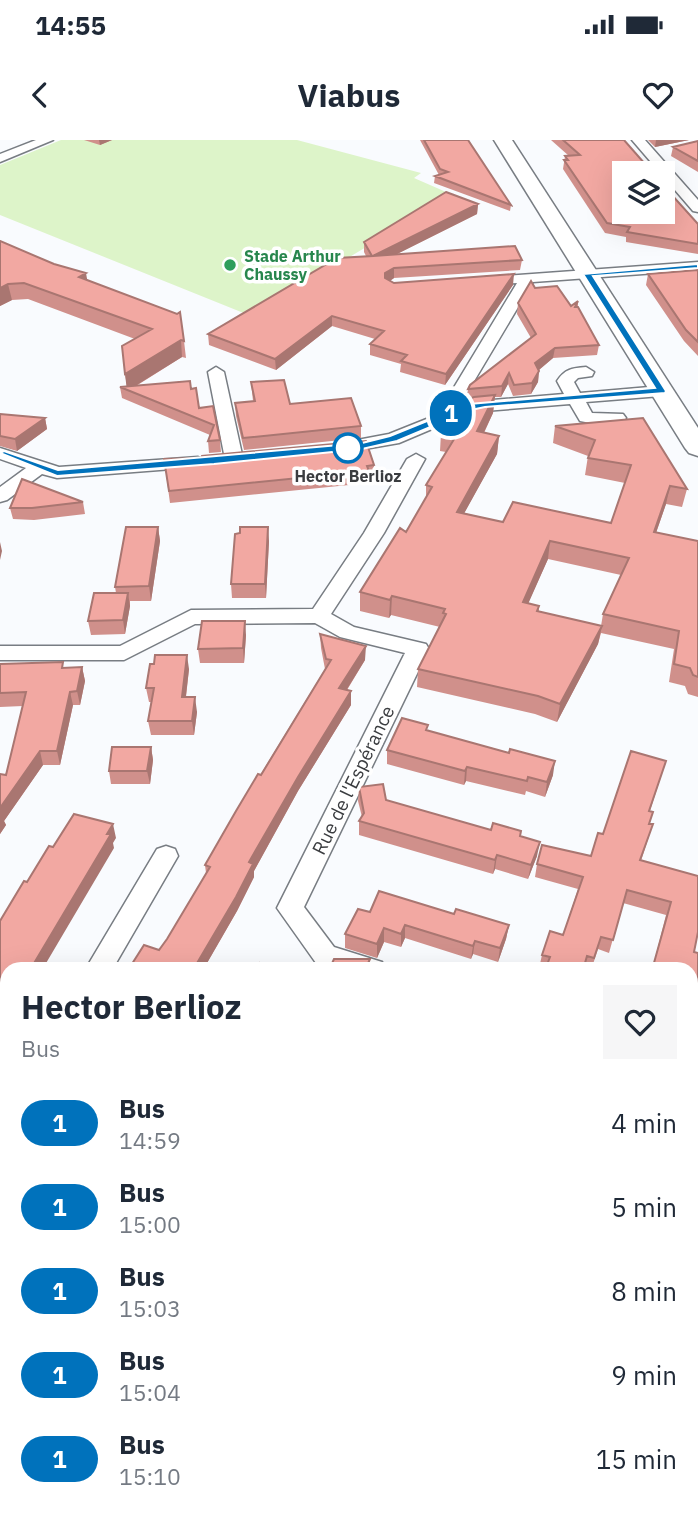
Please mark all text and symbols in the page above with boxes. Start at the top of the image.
text: 14:55 [35,8,106,42]
text: Viabus [298,74,400,116]
icon: back [21,76,59,114]
icon: heart [639,76,677,114]
map controls [612,161,675,224]
button: layers [612,161,675,224]
place label: Stade Arthur Chaussy [244,246,341,284]
marker: Stade Arthur Chaussy [222,257,238,273]
line badge: 1 [428,390,474,436]
text: 1 [444,397,458,429]
marker: Hector Berlioz [333,433,363,463]
place label: Hector Berlioz [295,466,401,486]
street label: Rue de l'Espérance [306,701,400,859]
text: Hector Berlioz [21,985,242,1028]
button: heart [603,985,677,1059]
text: Bus [21,1033,60,1063]
text: Bus [119,1091,165,1125]
text: 4 min [611,1106,677,1140]
text: 1 [52,1107,67,1139]
text: 14:59 [119,1125,181,1155]
text: Bus [119,1175,165,1209]
text: 5 min [611,1190,677,1224]
text: 1 [52,1191,67,1223]
text: 15:00 [119,1209,181,1239]
text: Bus [119,1259,165,1293]
text: 8 min [611,1274,677,1308]
text: 1 [52,1275,67,1307]
text: 15:03 [119,1293,181,1323]
text: Bus [119,1343,165,1377]
text: 9 min [611,1358,677,1392]
text: 1 [52,1359,67,1391]
text: 15:04 [119,1377,181,1407]
text: Bus [119,1427,165,1461]
text: 15 min [596,1442,677,1476]
text: 1 [52,1443,67,1475]
text: 15:10 [119,1461,181,1491]

